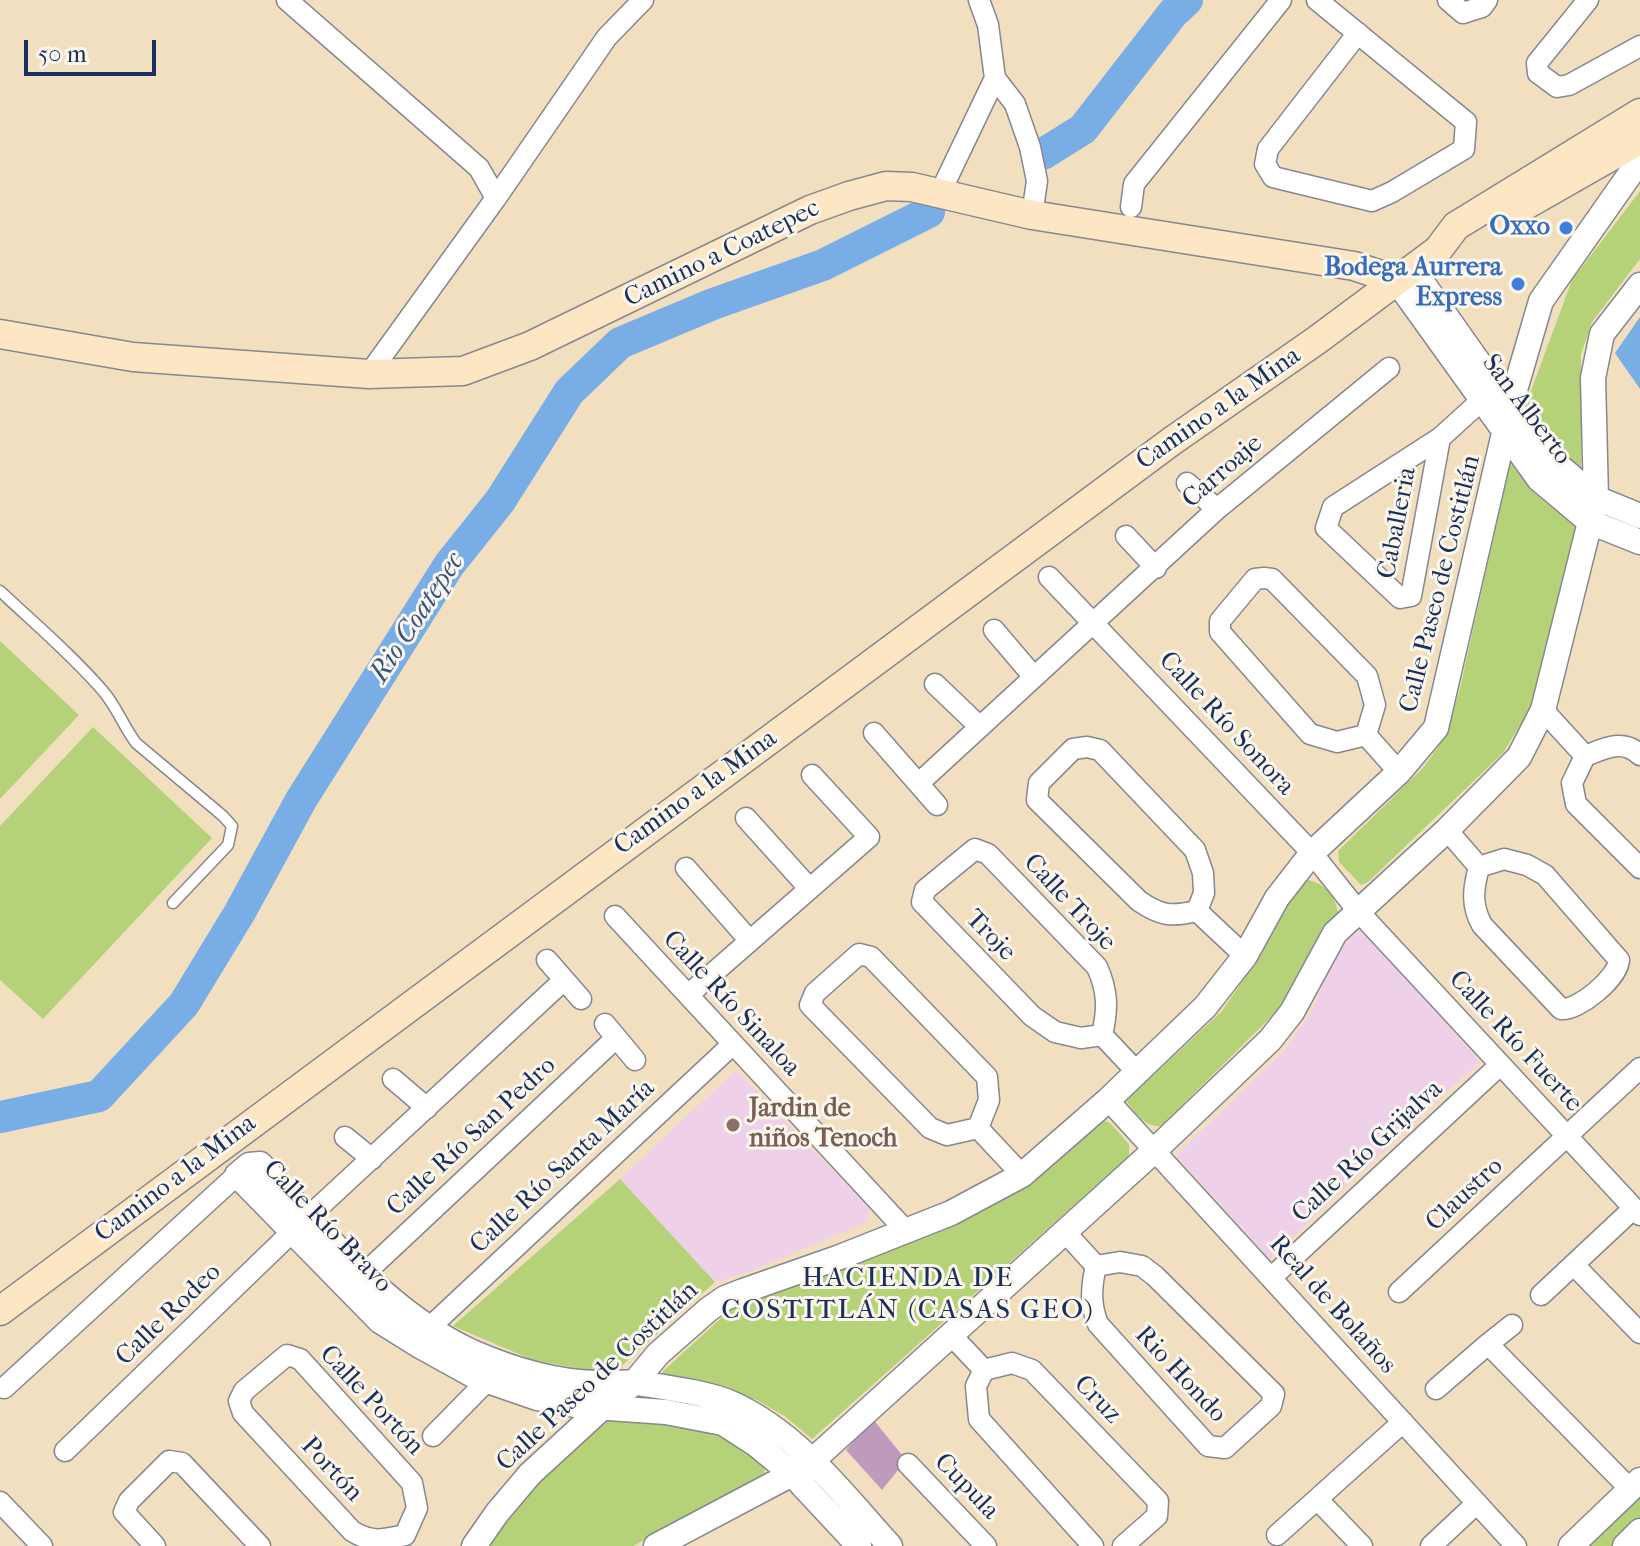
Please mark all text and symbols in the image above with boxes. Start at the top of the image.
scale bar [28,24,160,74]
text: 50 m [38,40,87,68]
street label: Camino a Coatepec [619,193,825,315]
place label: Oxxo [1490,212,1550,244]
marker: Oxxo [1557,219,1575,237]
place label: Bodega Aurrera Express [1324,253,1502,314]
marker: Bodega Aurrera Express [1509,275,1527,293]
street label: Camino a la Mina [1131,341,1307,477]
street label: San Alberto [1474,349,1578,471]
street label: Carroaje [1176,429,1270,515]
street label: Calle Paseo de Costitlán [1394,452,1488,716]
street label: Caballeria [1372,465,1424,581]
water label: Rio Coatepec [364,547,472,689]
street label: Calle Río Sonora [1152,646,1300,802]
street label: Camino a la Mina [609,724,783,862]
street label: Calle Troje [1016,848,1122,958]
street label: Troje [958,904,1022,968]
street label: Calle Río Sinaloa [656,925,806,1083]
street label: Calle Río Fuerte [1442,965,1588,1119]
street label: Calle Río San Pedro [381,1051,563,1223]
street label: Calle Río Santa María [464,1073,662,1261]
street label: Calle Río Grijalva [1286,1074,1450,1230]
place label: Jardin de niños Tenoch [749,1094,897,1156]
street label: Camino a la Mina [89,1108,263,1250]
marker: Jardin de niños Tenoch [724,1116,742,1134]
street label: Claustro [1420,1151,1510,1239]
street label: Calle Río Bravo [256,1154,398,1300]
street label: Real de Bolaños [1262,1229,1402,1381]
street label: Calle Rodeo [110,1257,228,1373]
district label: HACIENDA DE COSTITLÁN (CASAS GEO) [721,1262,1095,1328]
street label: Calle Paseo de Costitlán [491,1276,705,1478]
street label: Rio Hondo [1127,1320,1233,1430]
street label: Calle Portón [312,1340,430,1462]
street label: Cruz [1067,1369,1127,1431]
street label: Portón [293,1431,369,1509]
street label: Cupula [927,1447,1005,1527]

